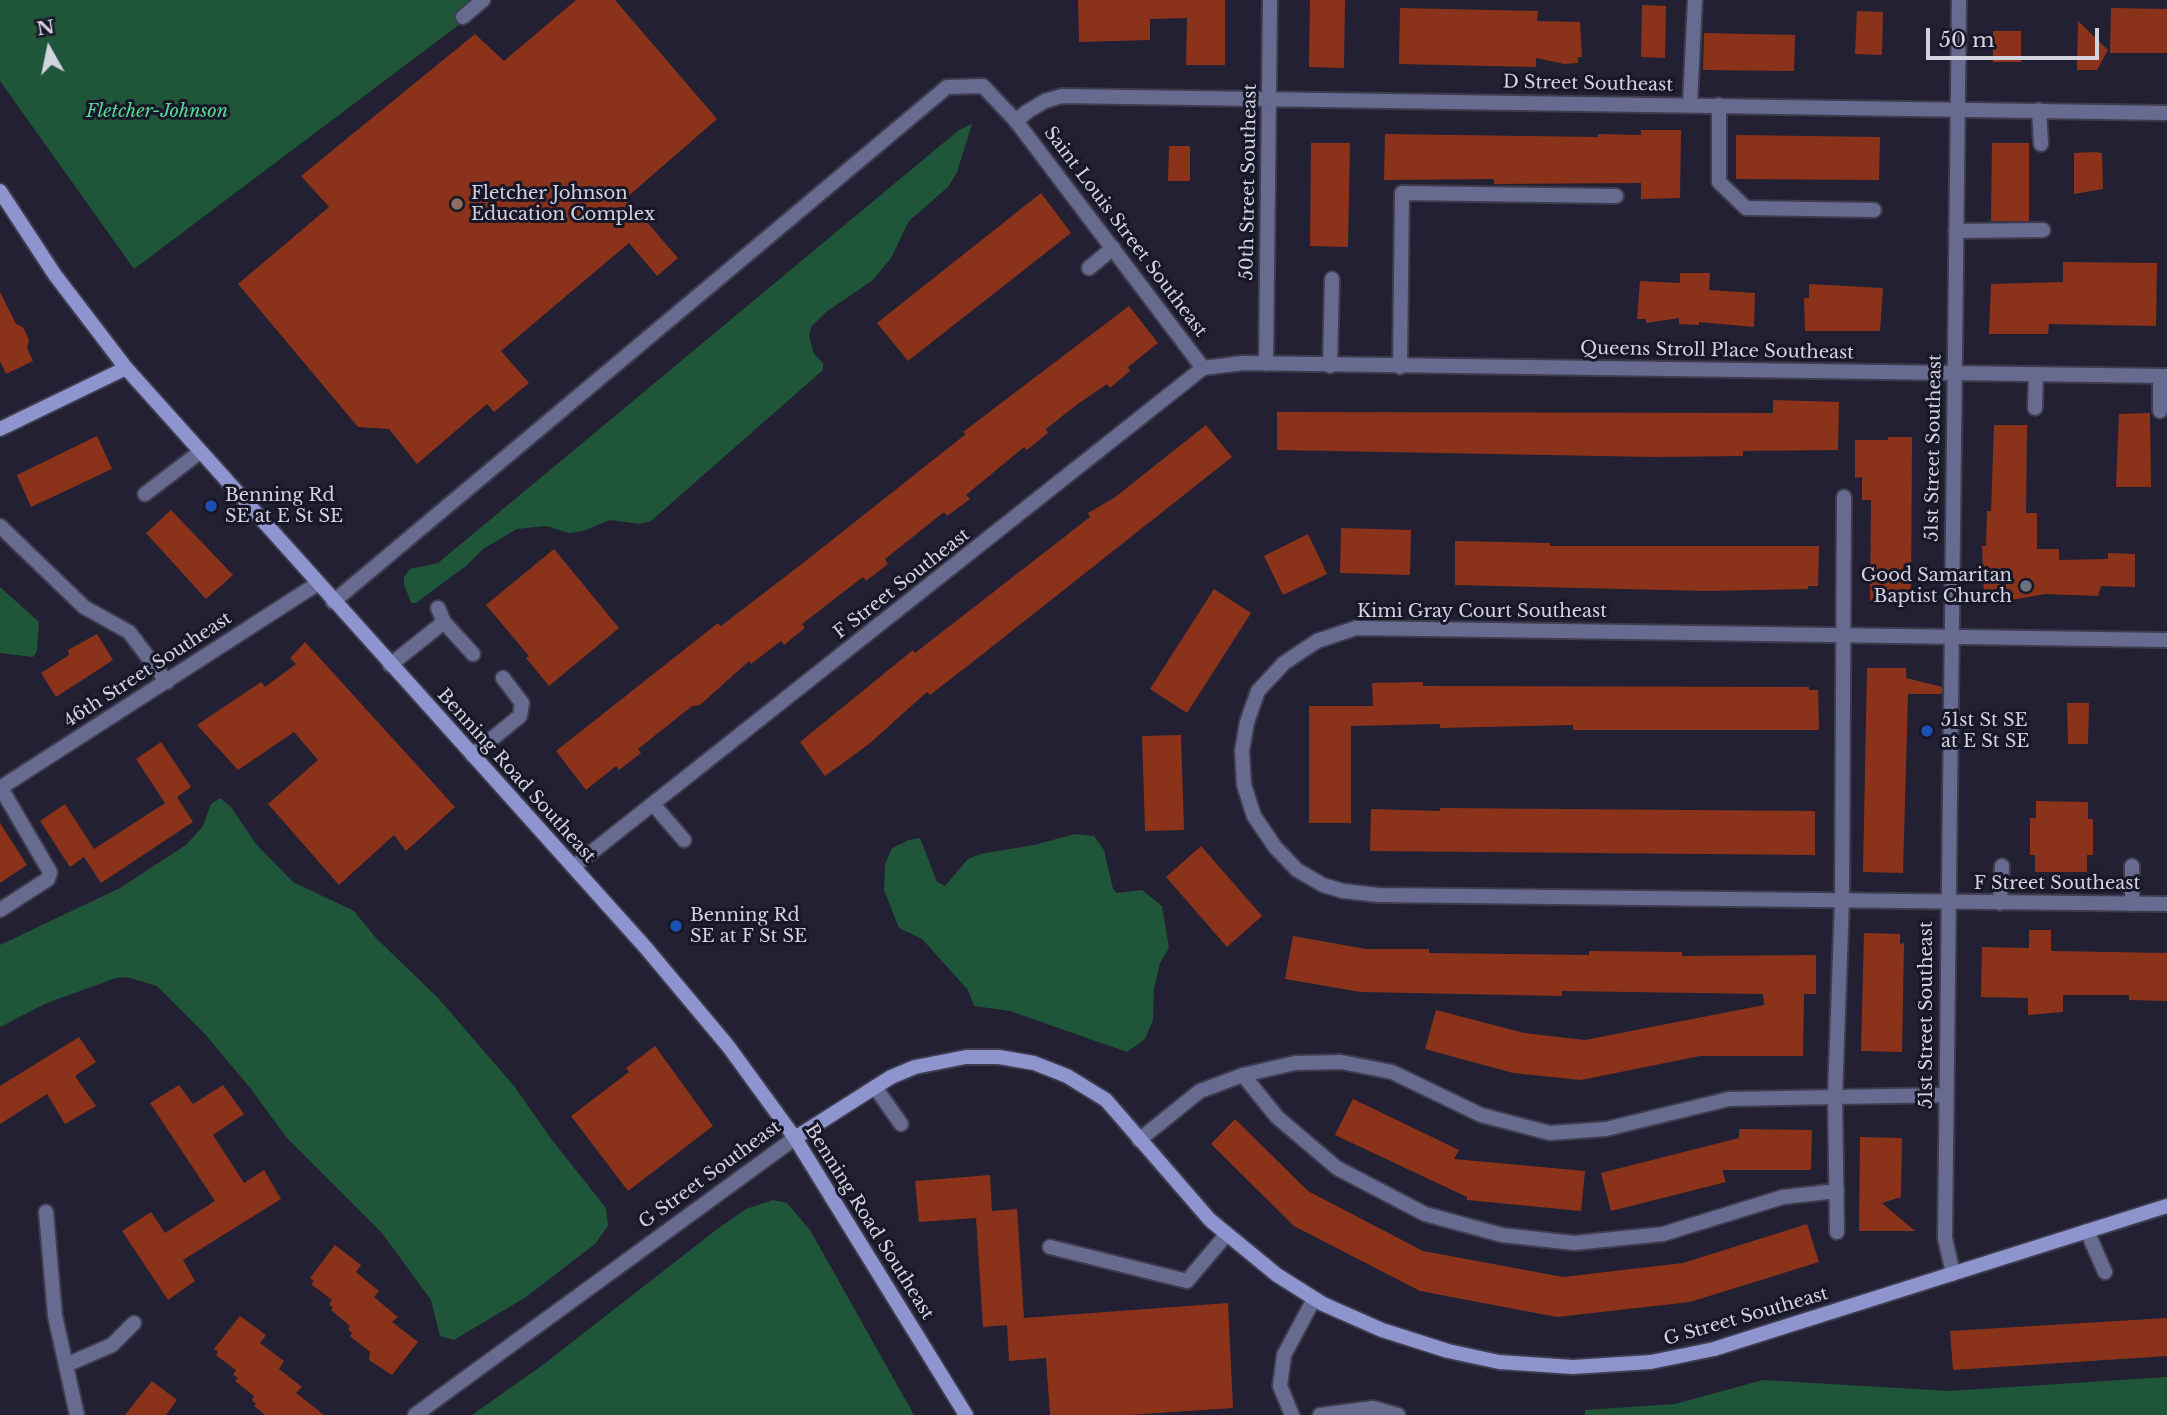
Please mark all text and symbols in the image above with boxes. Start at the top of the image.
north arrow [14,14,84,84]
scale bar [1929,14,2102,58]
text: N [35,15,56,41]
text: 50 m [1939,27,1994,53]
street label: D Street Southeast [1503,72,1673,96]
street label: 50th Street Southeast [1236,84,1262,280]
park label: Fletcher-Johnson [86,101,228,123]
street label: Saint Louis Street Southeast [1039,123,1211,341]
place label: Fletcher Johnson Education Complex [471,183,655,226]
marker: Fletcher Johnson Education Complex [449,196,465,212]
street label: Queens Stroll Place Southeast [1580,338,1854,364]
street label: 51st Street Southeast [1922,354,1946,542]
place label: Benning Rd SE at E St SE [225,485,343,528]
marker: Benning Rd SE at E St SE [203,498,219,514]
street label: F Street Southeast [830,524,974,644]
place label: Good Samaritan Baptist Church [1861,565,2012,608]
marker: Good Samaritan Baptist Church [2018,578,2034,594]
street label: Kimi Gray Court Southeast [1357,601,1607,623]
street label: 46th Street Southeast [60,608,236,732]
street label: Benning Road Southeast [432,685,600,867]
place label: 51st St SE at E St SE [1941,710,2029,752]
marker: 51st St SE at E St SE [1919,723,1935,739]
street label: F Street Southeast [1974,873,2140,895]
place label: Benning Rd SE at F St SE [690,905,807,948]
marker: Benning Rd SE at F St SE [668,918,684,934]
street label: 51st Street Southeast [1916,921,1938,1109]
street label: G Street Southeast [635,1116,785,1234]
street label: Benning Road Southeast [800,1120,938,1324]
street label: G Street Southeast [1661,1283,1831,1351]

